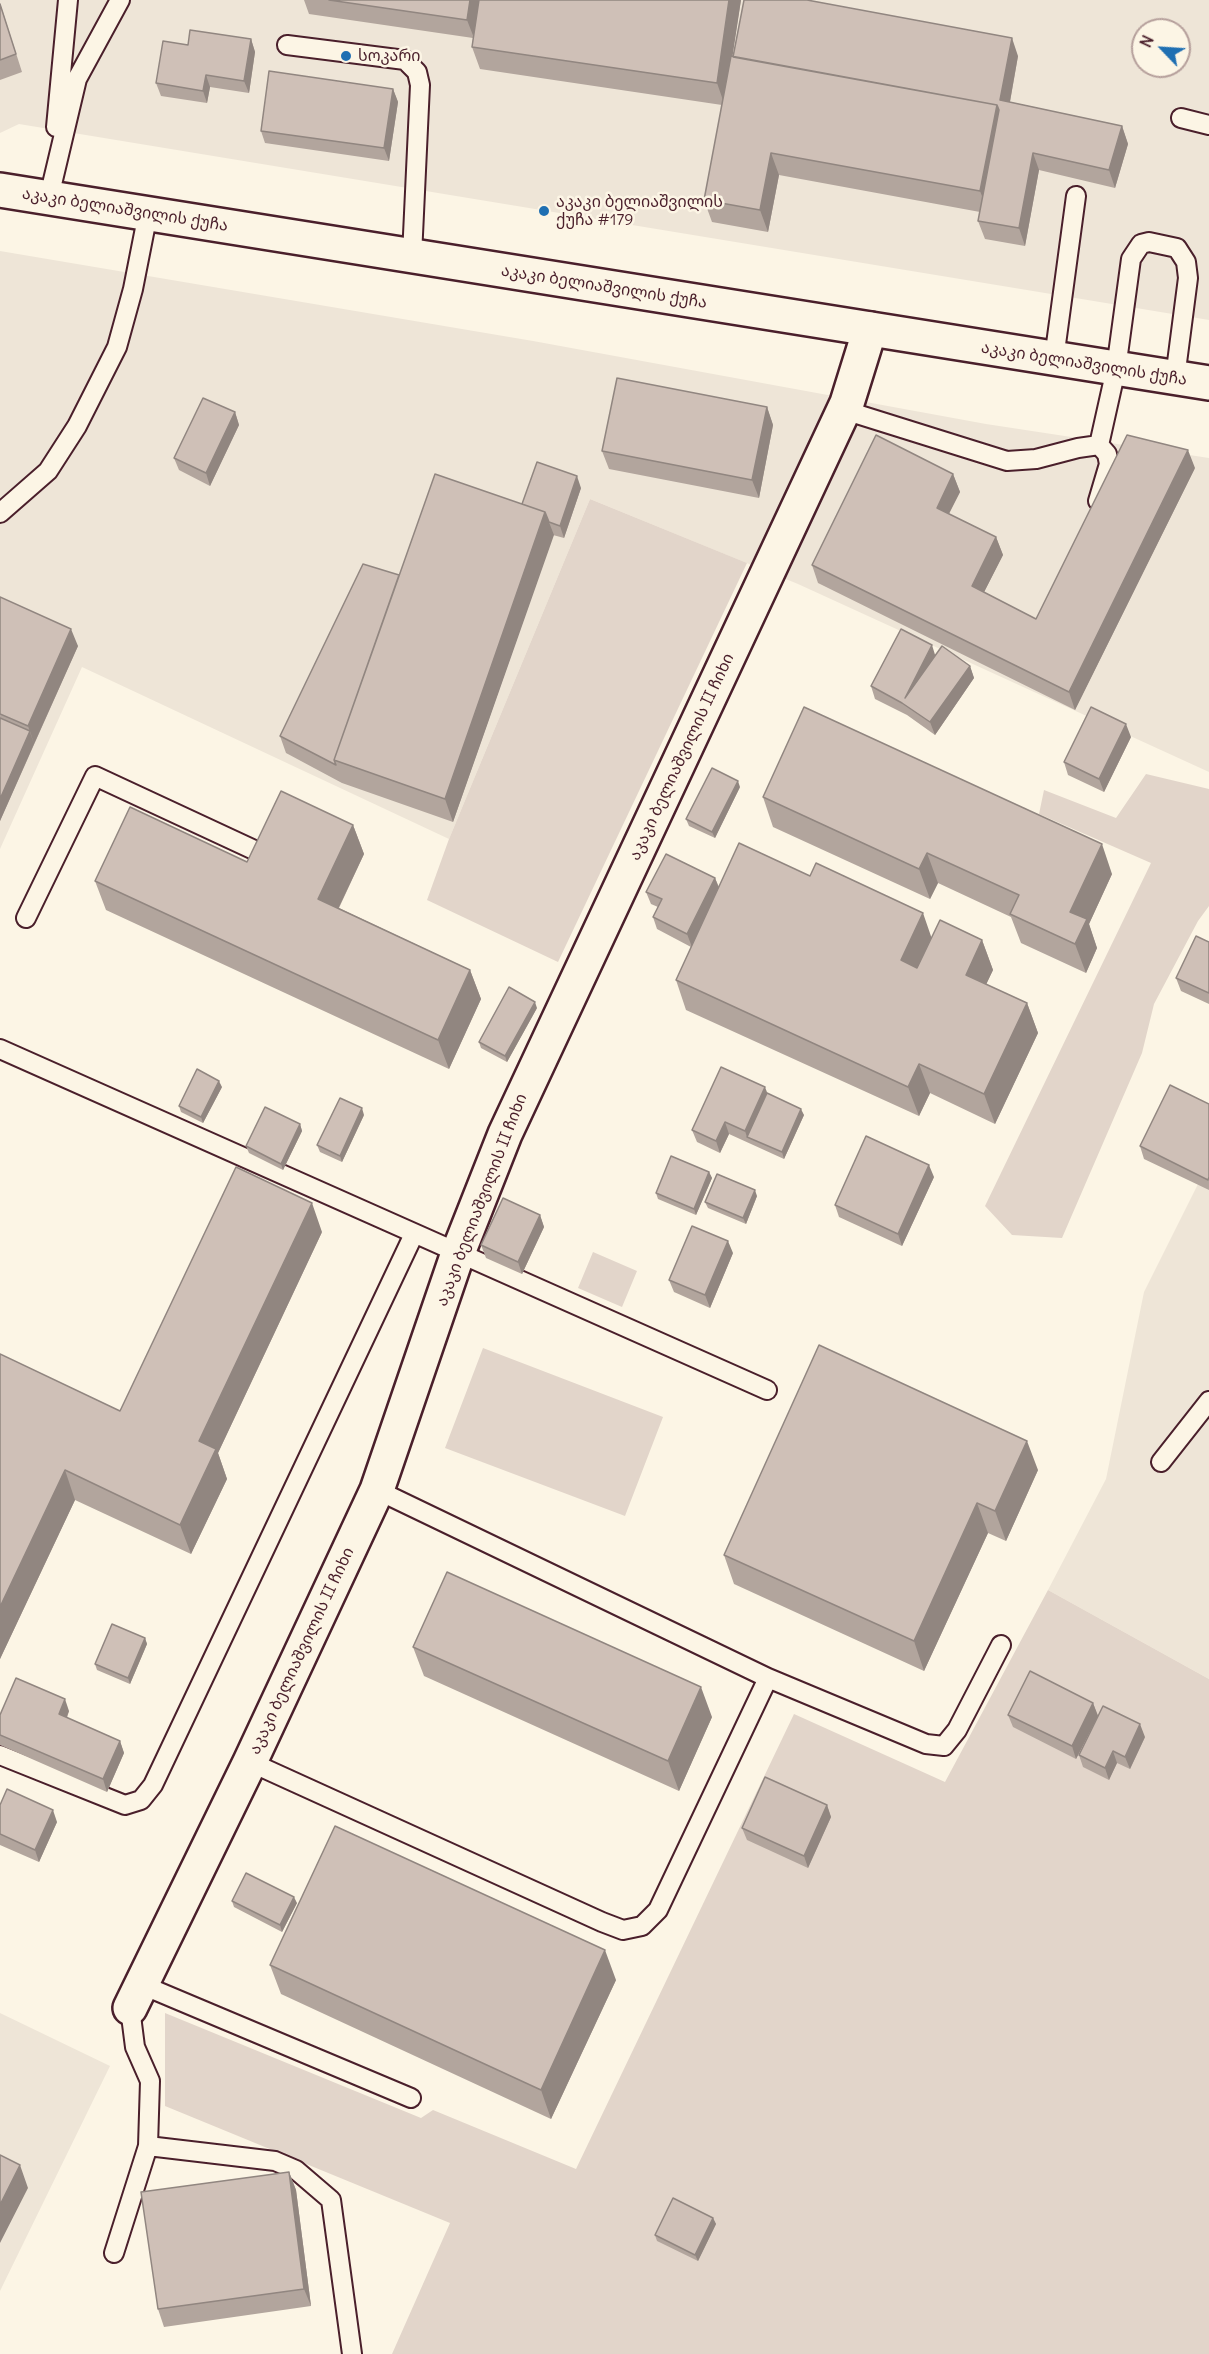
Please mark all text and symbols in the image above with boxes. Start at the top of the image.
north arrow [1131,18,1191,78]
text: N [1135,32,1158,50]
place label: სოკარი [358,46,420,66]
marker: სოკარი [339,49,353,63]
street label: აკაკი ბელიაშვილის ქუჩა [21,184,229,236]
place label: აკაკი ბელიაშვილის ქუჩა #179 [556,192,723,230]
marker: აკაკი ბელიაშვილის ქუჩა #179 [537,204,551,218]
street label: აკაკი ბელიაშვილის ქუჩა [500,261,708,313]
street label: აკაკი ბელიაშვილის ქუჩა [980,338,1188,390]
street label: აკაკი ბელიაშვილის II ჩიხი [626,650,738,864]
street label: აკაკი ბელიაშვილის II ჩიხი [433,1091,531,1309]
street label: აკაკი ბელიაშვილის II ჩიხი [246,1544,358,1758]

